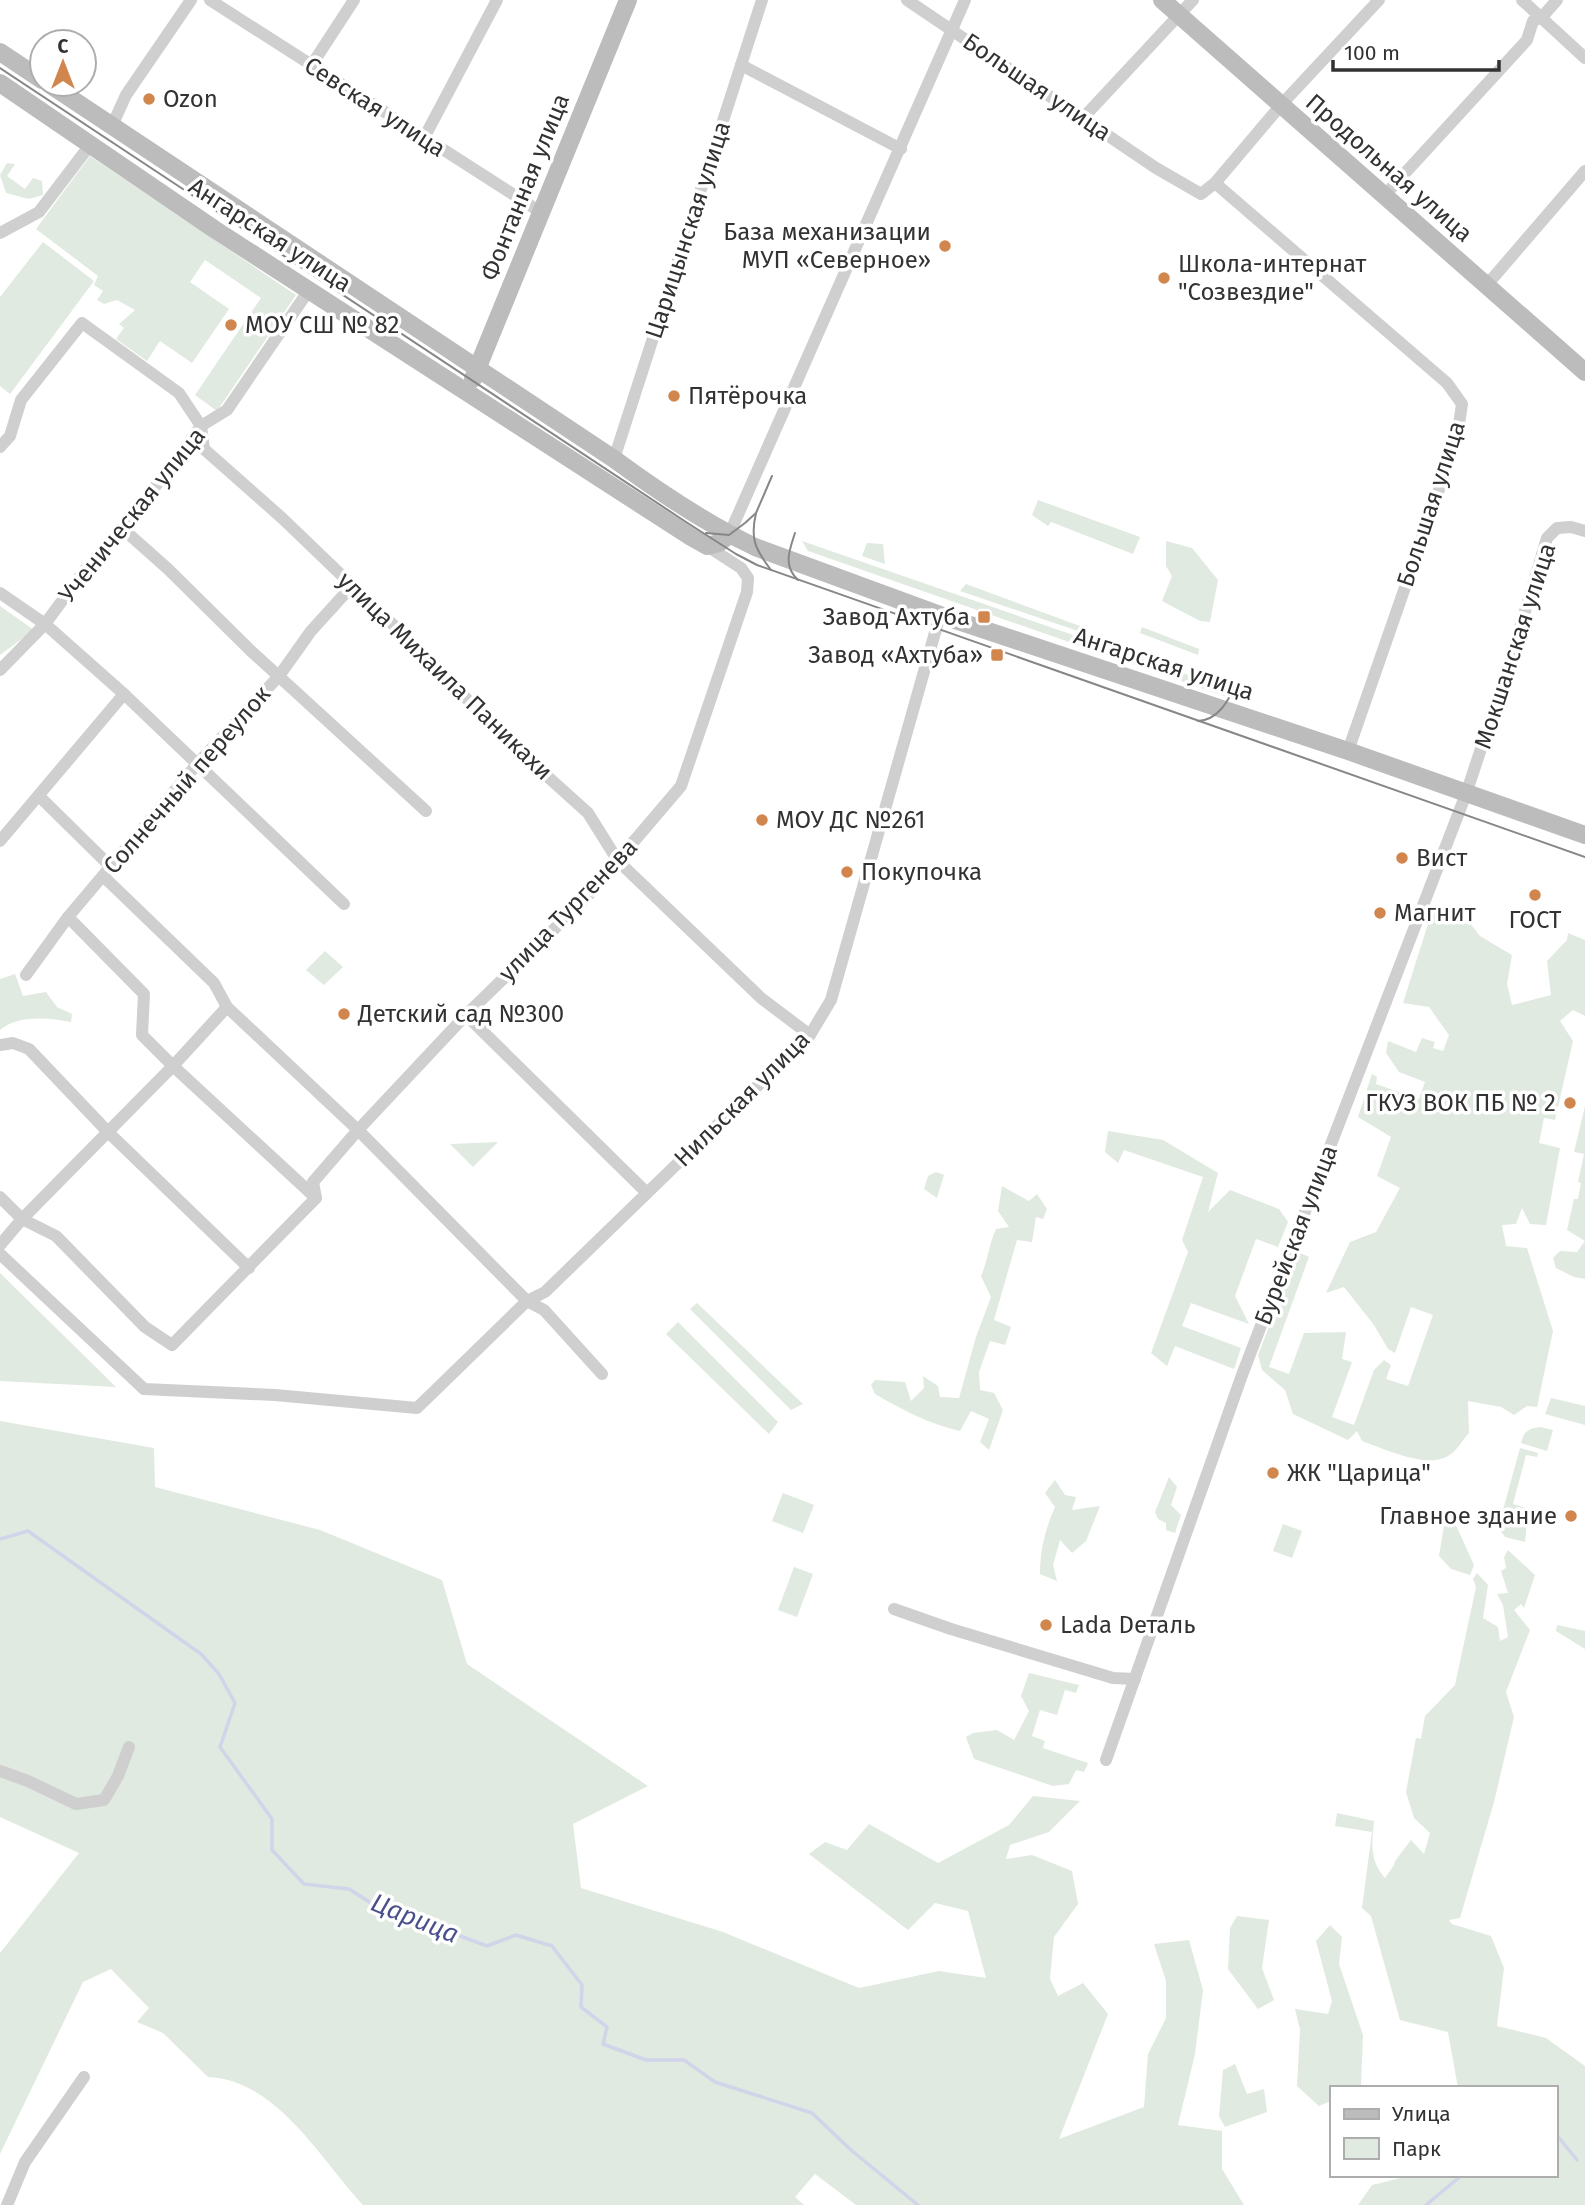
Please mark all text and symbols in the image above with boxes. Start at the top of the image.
street label: Большая улица [958,27,1116,147]
north arrow [28,28,98,98]
scale bar [1333,28,1499,72]
text: С [58,35,69,58]
text: 100 m [1344,40,1400,66]
street label: Севская улица [299,51,451,163]
place label: Ozon [163,85,218,113]
street label: Продольная улица [1300,88,1478,248]
street label: Фонтанная улица [475,90,575,284]
marker: Ozon [141,91,157,107]
street label: Царицынская улица [640,118,736,342]
street label: Ангарская улица [184,172,356,298]
place label: База механизации МУП «Северное» [723,218,931,274]
marker: База механизации МУП «Северное» [937,238,953,254]
place label: Школа-интернат "Созвездие" [1178,250,1367,306]
marker: Школа-интернат "Созвездие" [1156,270,1172,286]
place label: МОУ СШ № 82 [245,311,399,339]
marker: МОУ СШ № 82 [223,317,239,333]
place label: Пятёрочка [688,382,807,410]
marker: Пятёрочка [666,388,682,404]
street label: Большая улица [1391,418,1471,590]
street label: Ученическая улица [53,422,211,608]
street label: Мокшанская улица [1469,540,1561,752]
street label: улица Михаила Паникахи [332,566,558,786]
place label: Завод Ахтуба [823,603,970,631]
marker: Завод Ахтуба [976,609,992,625]
street label: Ангарская улица [1070,622,1258,706]
place label: Завод «Ахтуба» [808,641,983,669]
marker: Завод «Ахтуба» [989,647,1005,663]
street label: Солнечный переулок [98,680,277,880]
place label: МОУ ДС №261 [776,806,925,834]
marker: МОУ ДС №261 [754,812,770,828]
street label: улица Тургенева [493,833,643,987]
place label: Вист [1416,844,1467,872]
marker: Вист [1394,850,1410,866]
place label: Покупочка [861,858,982,886]
marker: Покупочка [839,864,855,880]
marker: ГОСТ [1527,887,1543,903]
place label: Магнит [1394,899,1476,927]
marker: Магнит [1372,905,1388,921]
place label: ГОСТ [1509,906,1562,934]
place label: Детский сад №300 [357,1000,564,1028]
marker: Детский сад №300 [336,1006,352,1022]
street label: Нильская улица [668,1025,816,1173]
place label: ГКУЗ ВОК ПБ № 2 [1365,1089,1556,1117]
marker: ГКУЗ ВОК ПБ № 2 [1562,1095,1578,1111]
street label: Бурейская улица [1249,1141,1343,1329]
place label: ЖК "Царица" [1287,1459,1431,1487]
marker: ЖК "Царица" [1265,1465,1281,1481]
place label: Главное здание [1379,1502,1557,1530]
marker: Главное здание [1563,1508,1579,1524]
place label: Lada Dеталь [1060,1611,1196,1639]
marker: Lada Dеталь [1038,1617,1054,1633]
water label: Царица [366,1887,463,1950]
legend [1330,2086,1557,2177]
text: Улица [1392,2101,1451,2127]
text: Парк [1392,2136,1441,2162]

